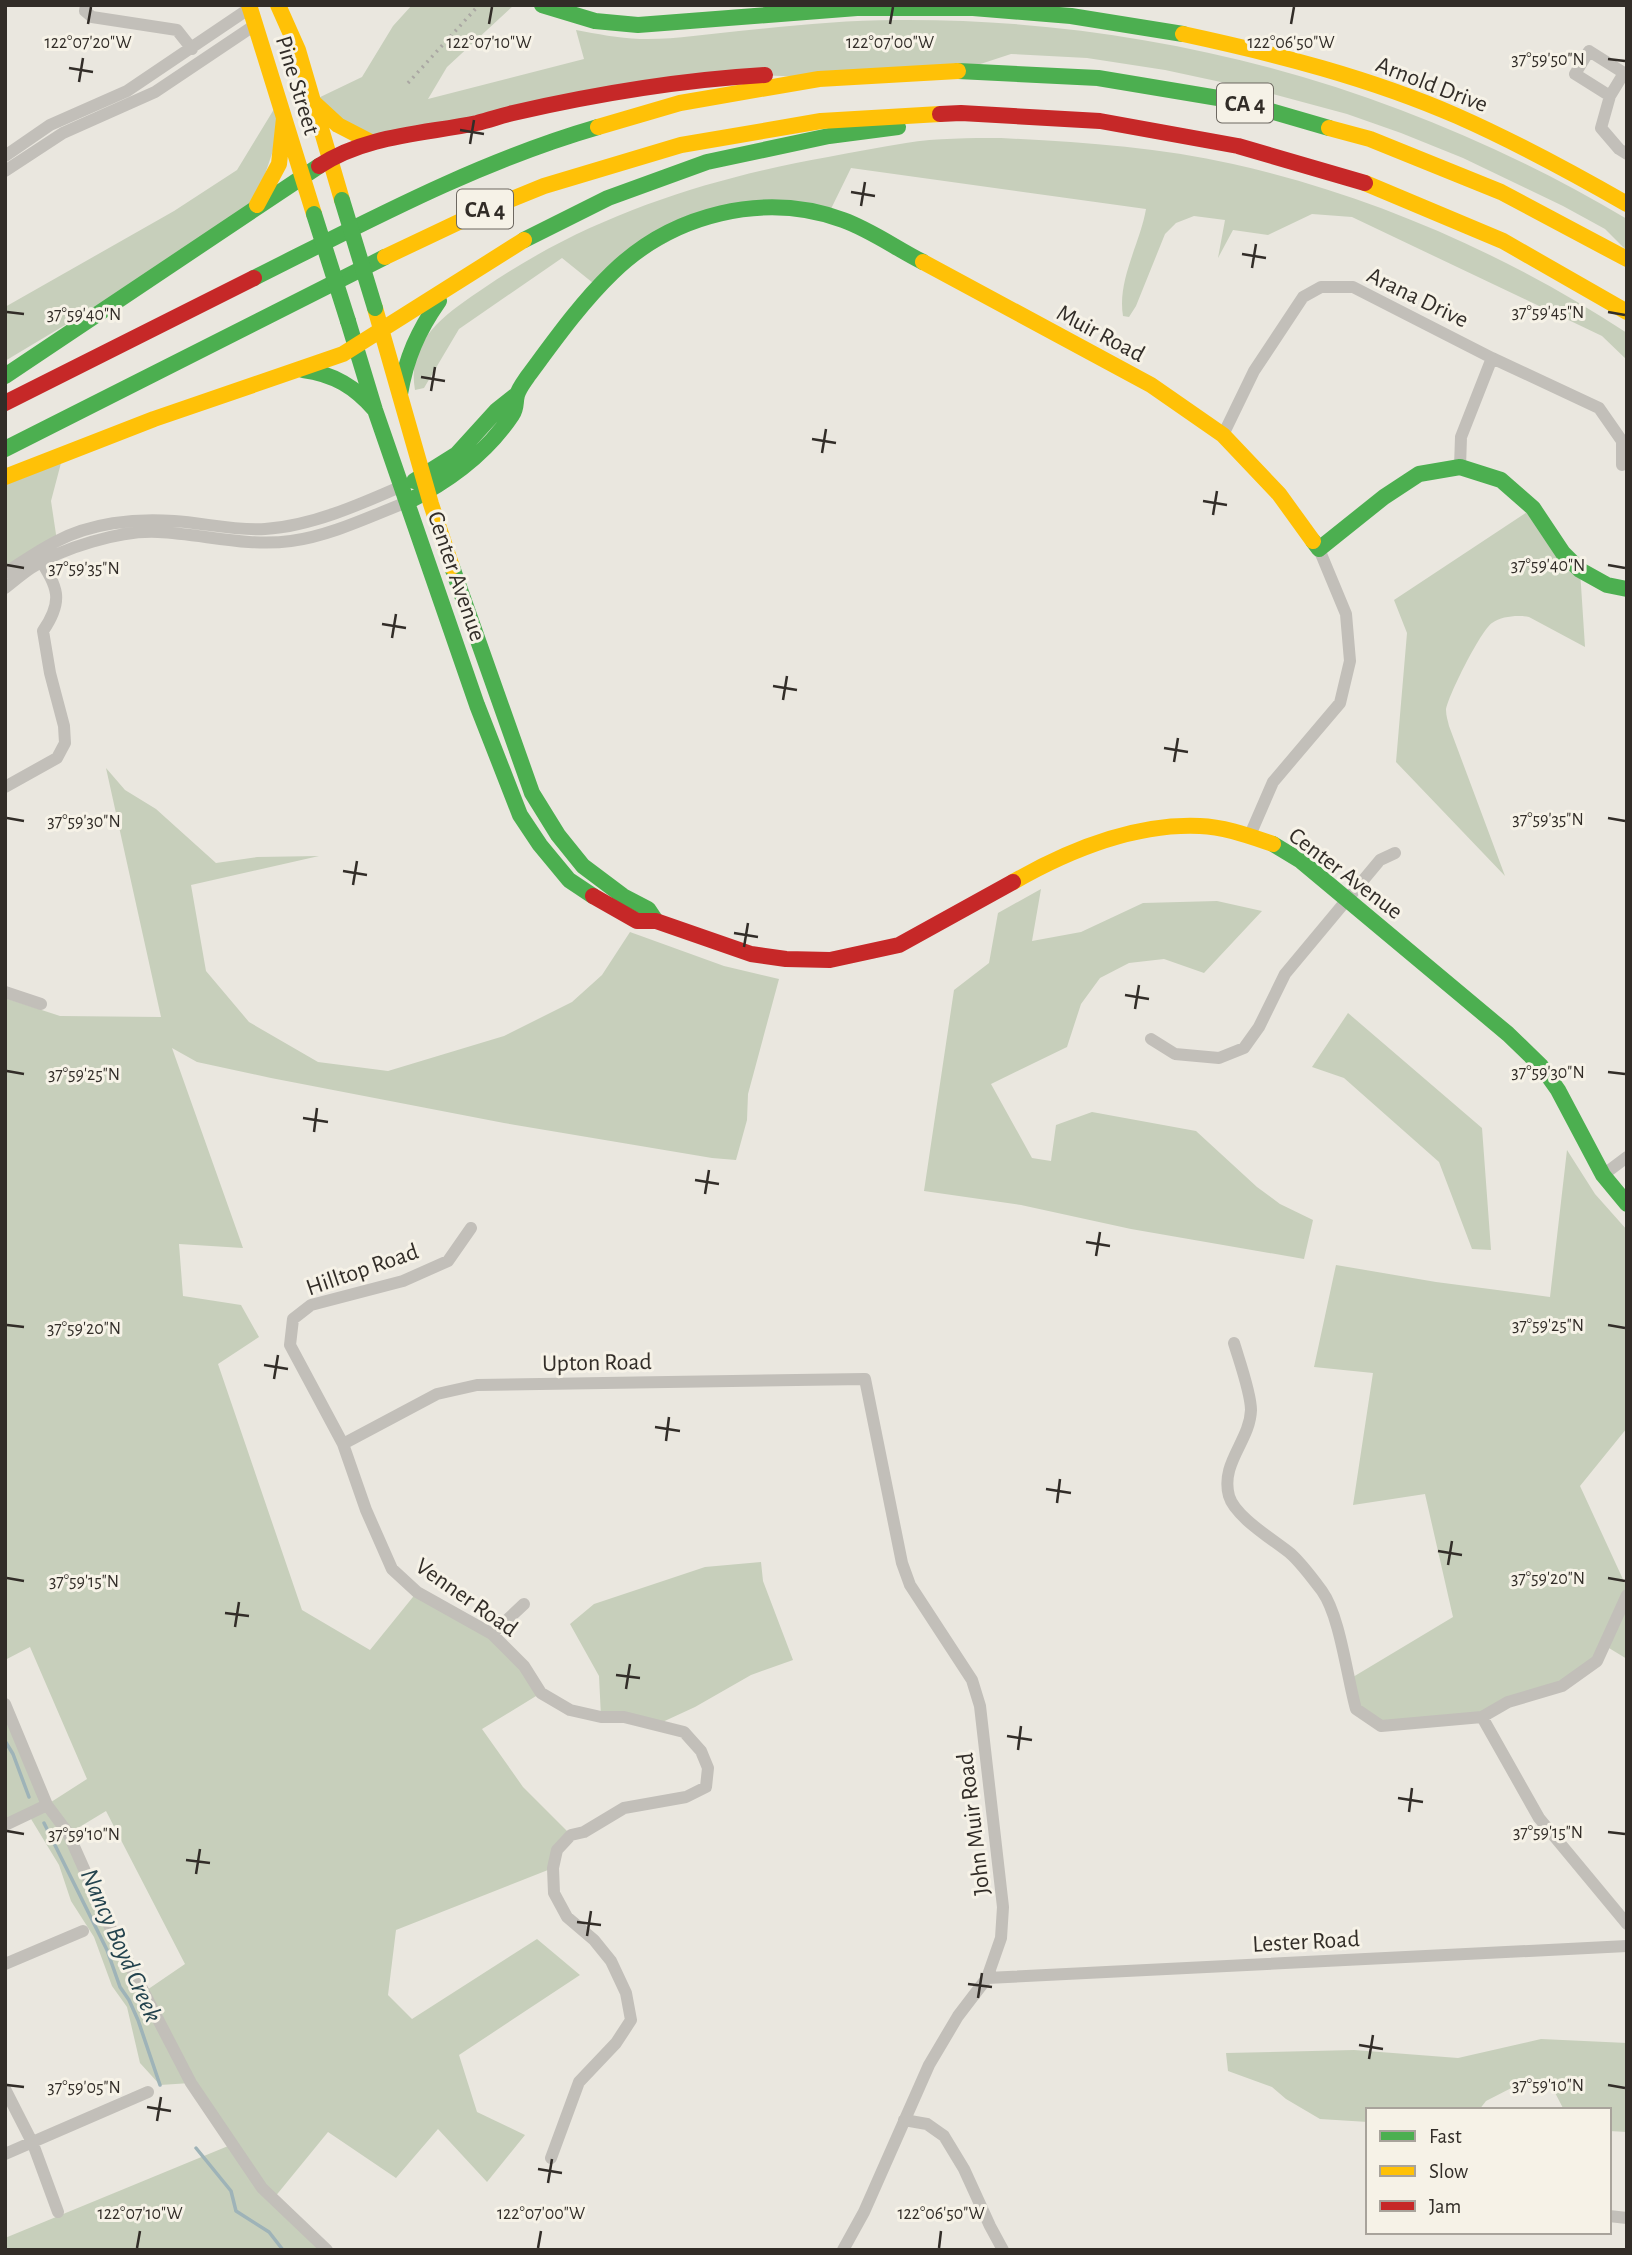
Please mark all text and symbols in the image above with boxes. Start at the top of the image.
street label: Pine Street [271,33,324,138]
text: 122°07'20"W [45,34,131,52]
text: 122°07'10"W [447,34,531,52]
text: 122°07'00"W [846,34,934,52]
text: 122°06'50"W [1247,34,1335,52]
text: 37°59'50"N [1511,51,1585,69]
street label: Arnold Drive [1372,53,1491,117]
road number: CA 4 [1217,83,1273,122]
road number: CA 4 [457,190,513,229]
street label: Arana Drive [1363,263,1472,333]
street label: Muir Road [1053,301,1149,367]
text: 37°59'45"N [1512,304,1584,322]
text: 37°59'40"N [47,306,121,324]
street label: Center Avenue [423,508,489,644]
text: 37°59'40"N [1511,557,1585,575]
text: 37°59'35"N [48,560,120,578]
text: 37°59'35"N [1512,811,1584,829]
text: 37°59'30"N [47,813,121,831]
street label: Center Avenue [1284,823,1407,924]
text: 37°59'30"N [1511,1064,1585,1082]
text: 37°59'25"N [48,1066,120,1084]
street label: Hilltop Road [303,1240,422,1300]
text: 37°59'25"N [1512,1317,1584,1335]
text: 37°59'20"N [47,1320,121,1338]
street label: Upton Road [542,1350,652,1376]
street label: Venner Road [411,1554,522,1642]
text: 37°59'20"N [1511,1570,1585,1588]
text: 37°59'15"N [49,1573,119,1591]
street label: John Muir Road [953,1751,995,1896]
text: 37°59'15"N [1513,1824,1583,1842]
text: 37°59'10"N [48,1826,120,1844]
water label: Nancy Boyd Creek [76,1865,166,2026]
street label: Lester Road [1252,1927,1360,1957]
text: 37°59'10"N [1512,2077,1584,2095]
text: 37°59'05"N [47,2079,121,2097]
legend [1366,2108,1611,2234]
text: Fast [1429,2126,1462,2147]
text: Slow [1429,2161,1468,2182]
text: Jam [1429,2196,1461,2217]
text: 122°07'10"W [98,2205,182,2223]
text: 122°07'00"W [497,2205,585,2223]
text: 122°06'50"W [897,2205,985,2223]

